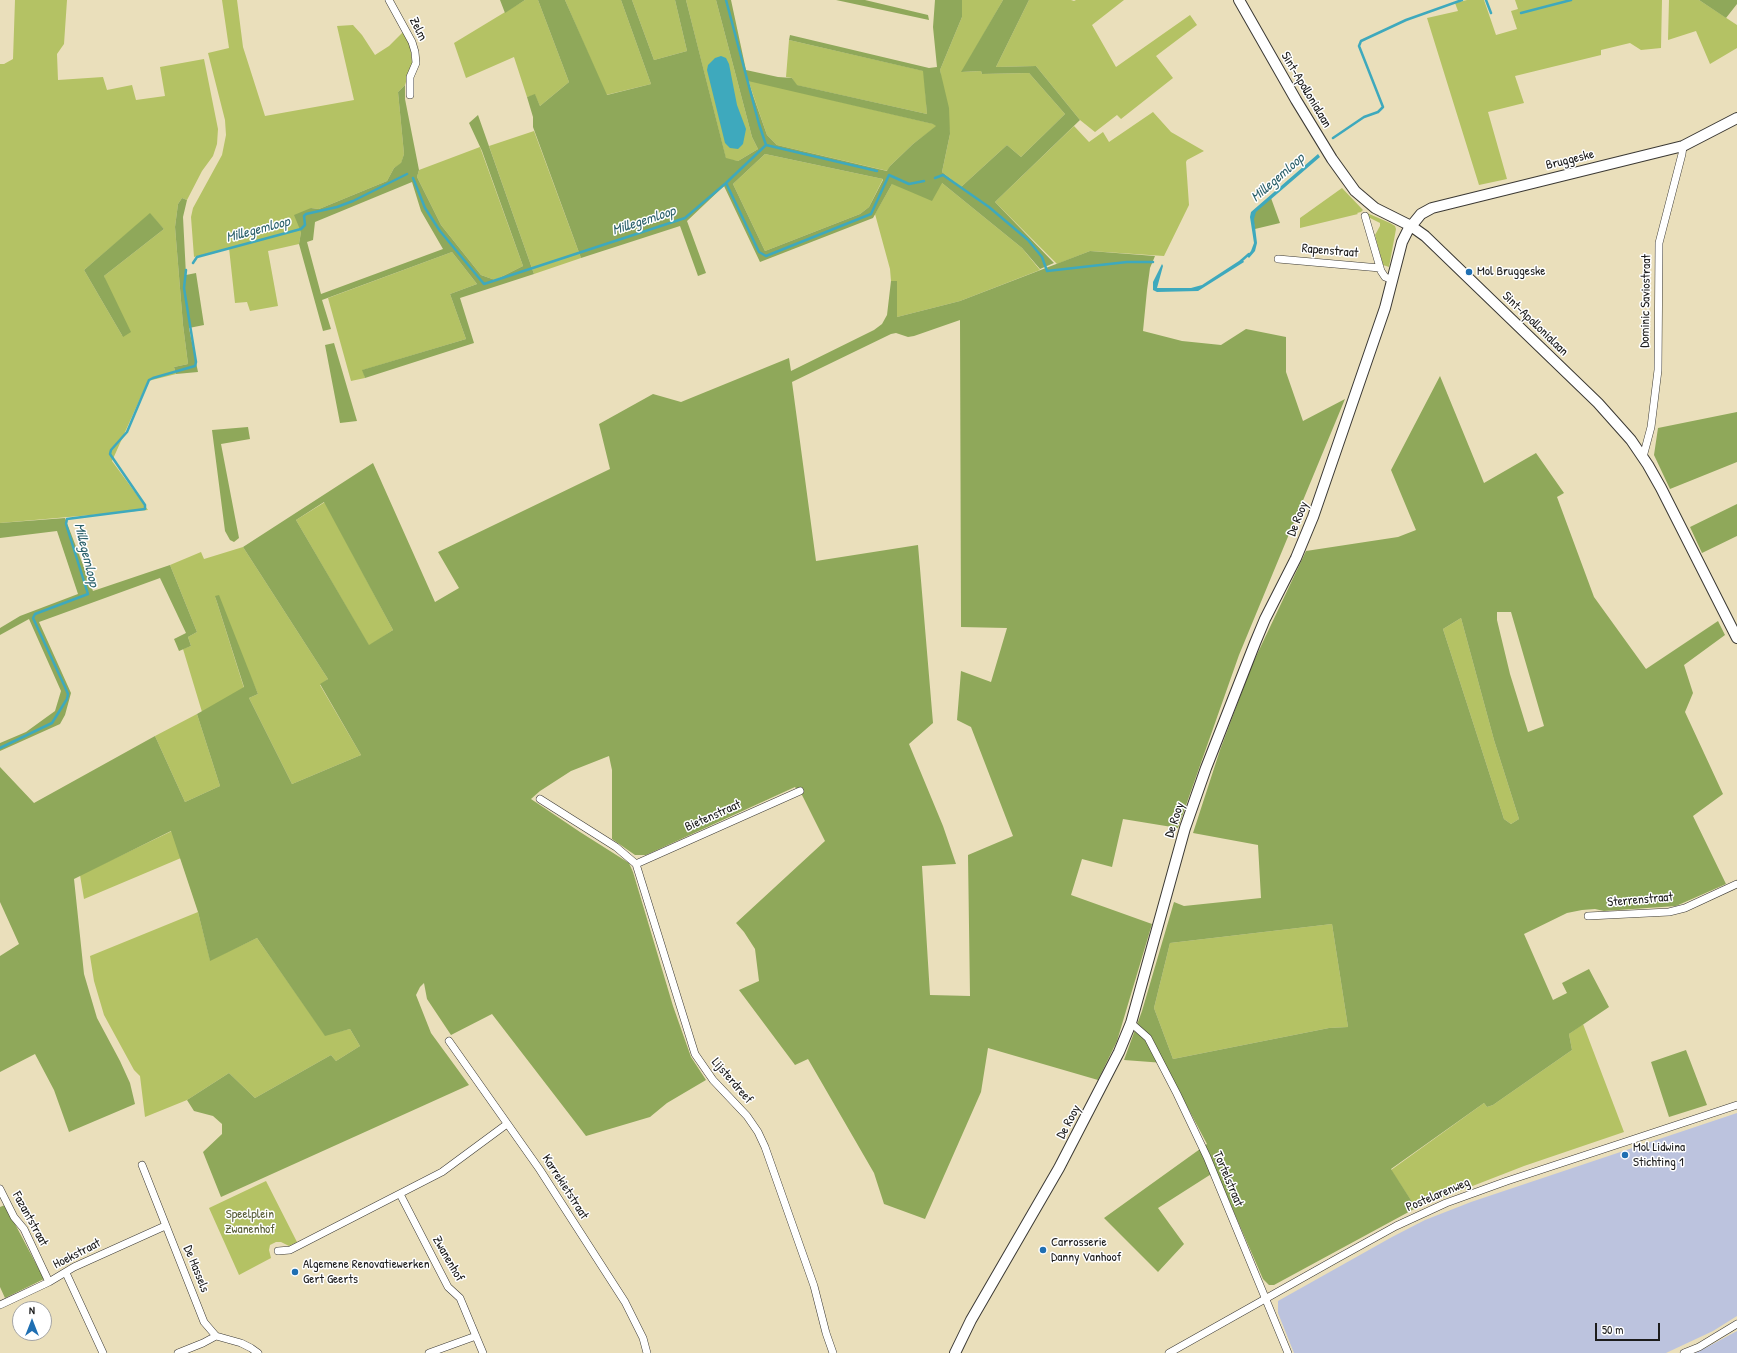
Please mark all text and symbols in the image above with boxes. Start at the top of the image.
street label: Zelm [406,15,430,43]
street label: Sint-Apollonialaan [1277,49,1335,131]
street label: Bruggeske [1544,146,1596,174]
water label: Millegemloop [1248,150,1308,206]
water label: Millegemloop [610,203,678,239]
water label: Millegemloop [224,213,292,247]
street label: Rapenstraat [1301,241,1359,261]
street label: Dominic Saviostraat [1637,254,1655,348]
place label: Mol Bruggeske [1477,264,1546,280]
marker: Mol Bruggeske [1464,267,1474,277]
street label: Sint-Apollonialaan [1499,289,1571,359]
street label: De Rooy [1284,499,1312,539]
water label: Millegemloop [70,521,102,589]
street label: Bietenstraat [683,797,743,835]
street label: De Rooy [1162,800,1188,840]
street label: Sterrenstraat [1607,889,1673,911]
street label: Lijsterdreef [708,1055,756,1107]
street label: De Rooy [1054,1102,1084,1142]
place label: Mol Lidwina Stichting 1 [1633,1140,1685,1171]
street label: Tortelstraat [1209,1149,1247,1209]
marker: Mol Lidwina Stichting 1 [1620,1150,1630,1160]
street label: Karrekietstraat [538,1152,592,1222]
street label: Postelarenweg [1404,1175,1472,1215]
street label: Fazantstraat [9,1189,51,1249]
park label: Speelplein Zwanenhof [225,1207,275,1238]
street label: Zwanenhof [429,1233,467,1285]
street label: Hoekstraat [51,1235,103,1273]
place label: Carrosserie Danny Vanhoof [1051,1235,1121,1266]
street label: De Hassels [180,1243,212,1295]
marker: Carrosserie Danny Vanhoof [1038,1245,1048,1255]
place label: Algemene Renovatiewerken Gert Geerts [303,1257,430,1288]
marker: Algemene Renovatiewerken Gert Geerts [290,1267,300,1277]
north arrow [12,1301,52,1341]
text: N [29,1303,35,1317]
scale bar [1597,1315,1662,1341]
text: 50 m [1602,1321,1623,1338]

